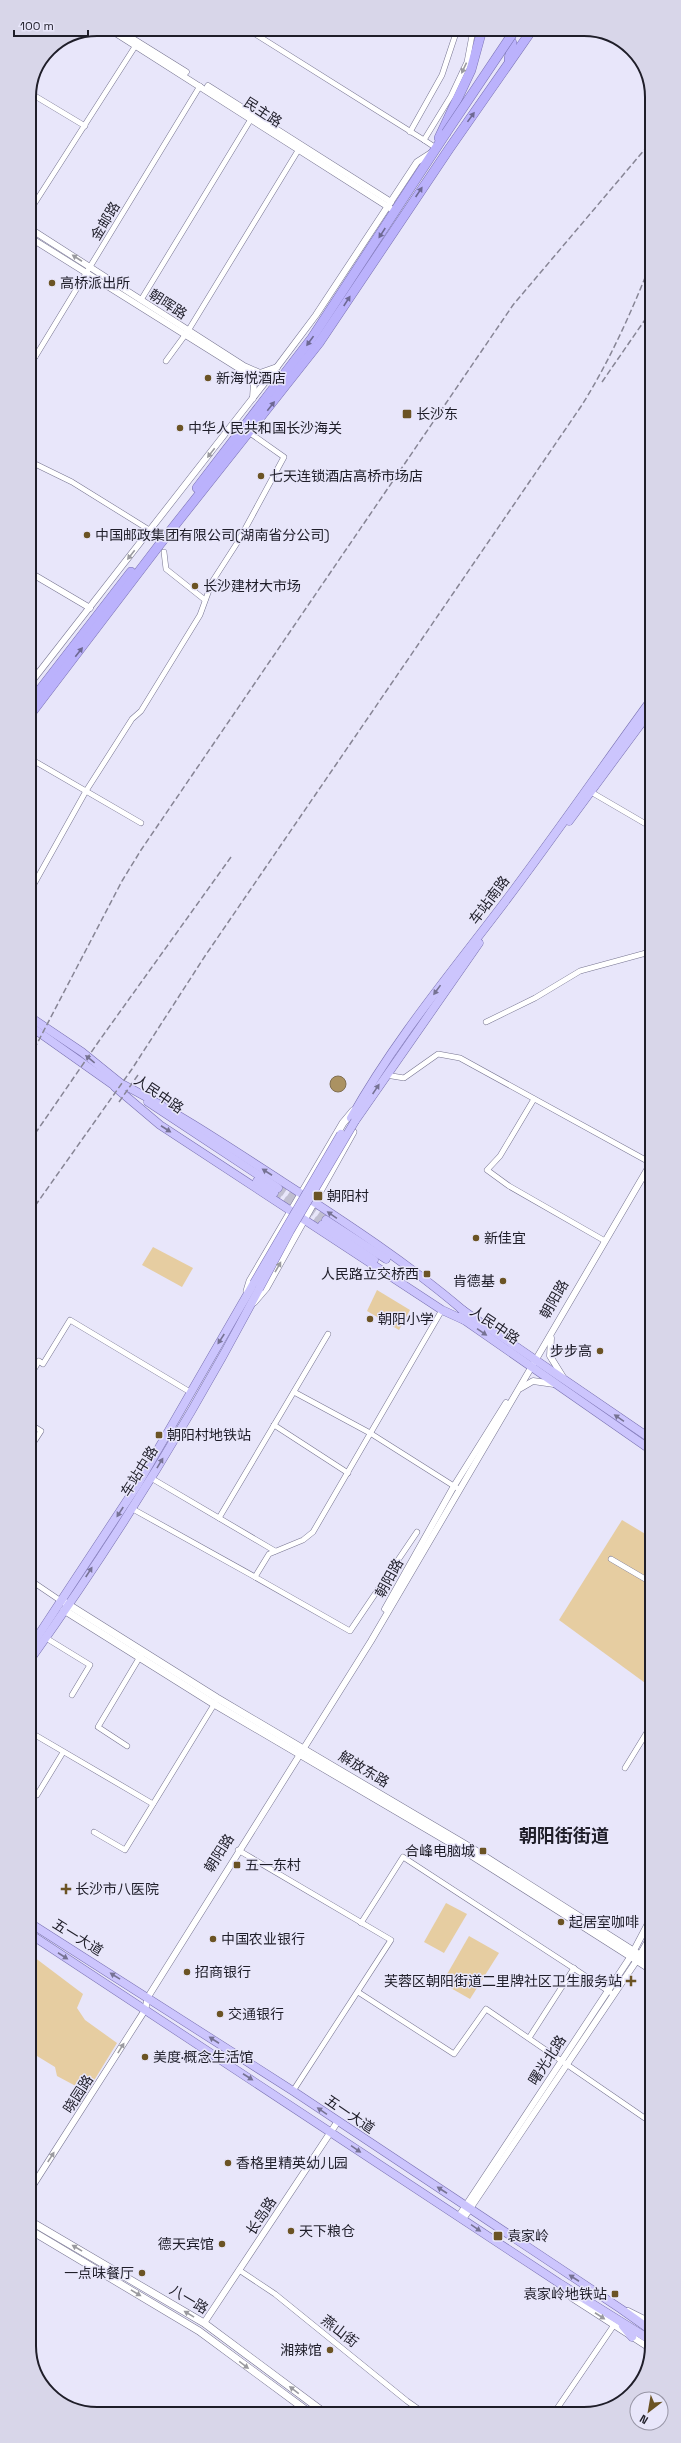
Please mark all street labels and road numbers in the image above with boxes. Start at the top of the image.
street label: 民主路 [240,93,286,131]
street label: 金邮路 [86,198,124,244]
street label: 朝晖路 [145,285,191,323]
street label: 车站南路 [465,872,513,928]
street label: 人民中路 [131,1071,187,1117]
street label: 朝阳路 [536,1276,572,1322]
street label: 人民中路 [467,1302,523,1348]
street label: 车站中路 [117,1442,161,1500]
street label: 朝阳路 [371,1555,407,1601]
street label: 解放东路 [335,1747,393,1791]
street label: 朝阳路 [200,1830,238,1876]
street label: 五一大道 [49,1915,107,1959]
street label: 曙光北路 [524,2032,570,2088]
street label: 晓园路 [59,2071,97,2117]
street label: 五一大道 [322,2091,378,2137]
street label: 长岛路 [242,2193,280,2239]
street label: 八一路 [166,2280,212,2318]
street label: 燕山街 [318,2311,362,2351]

